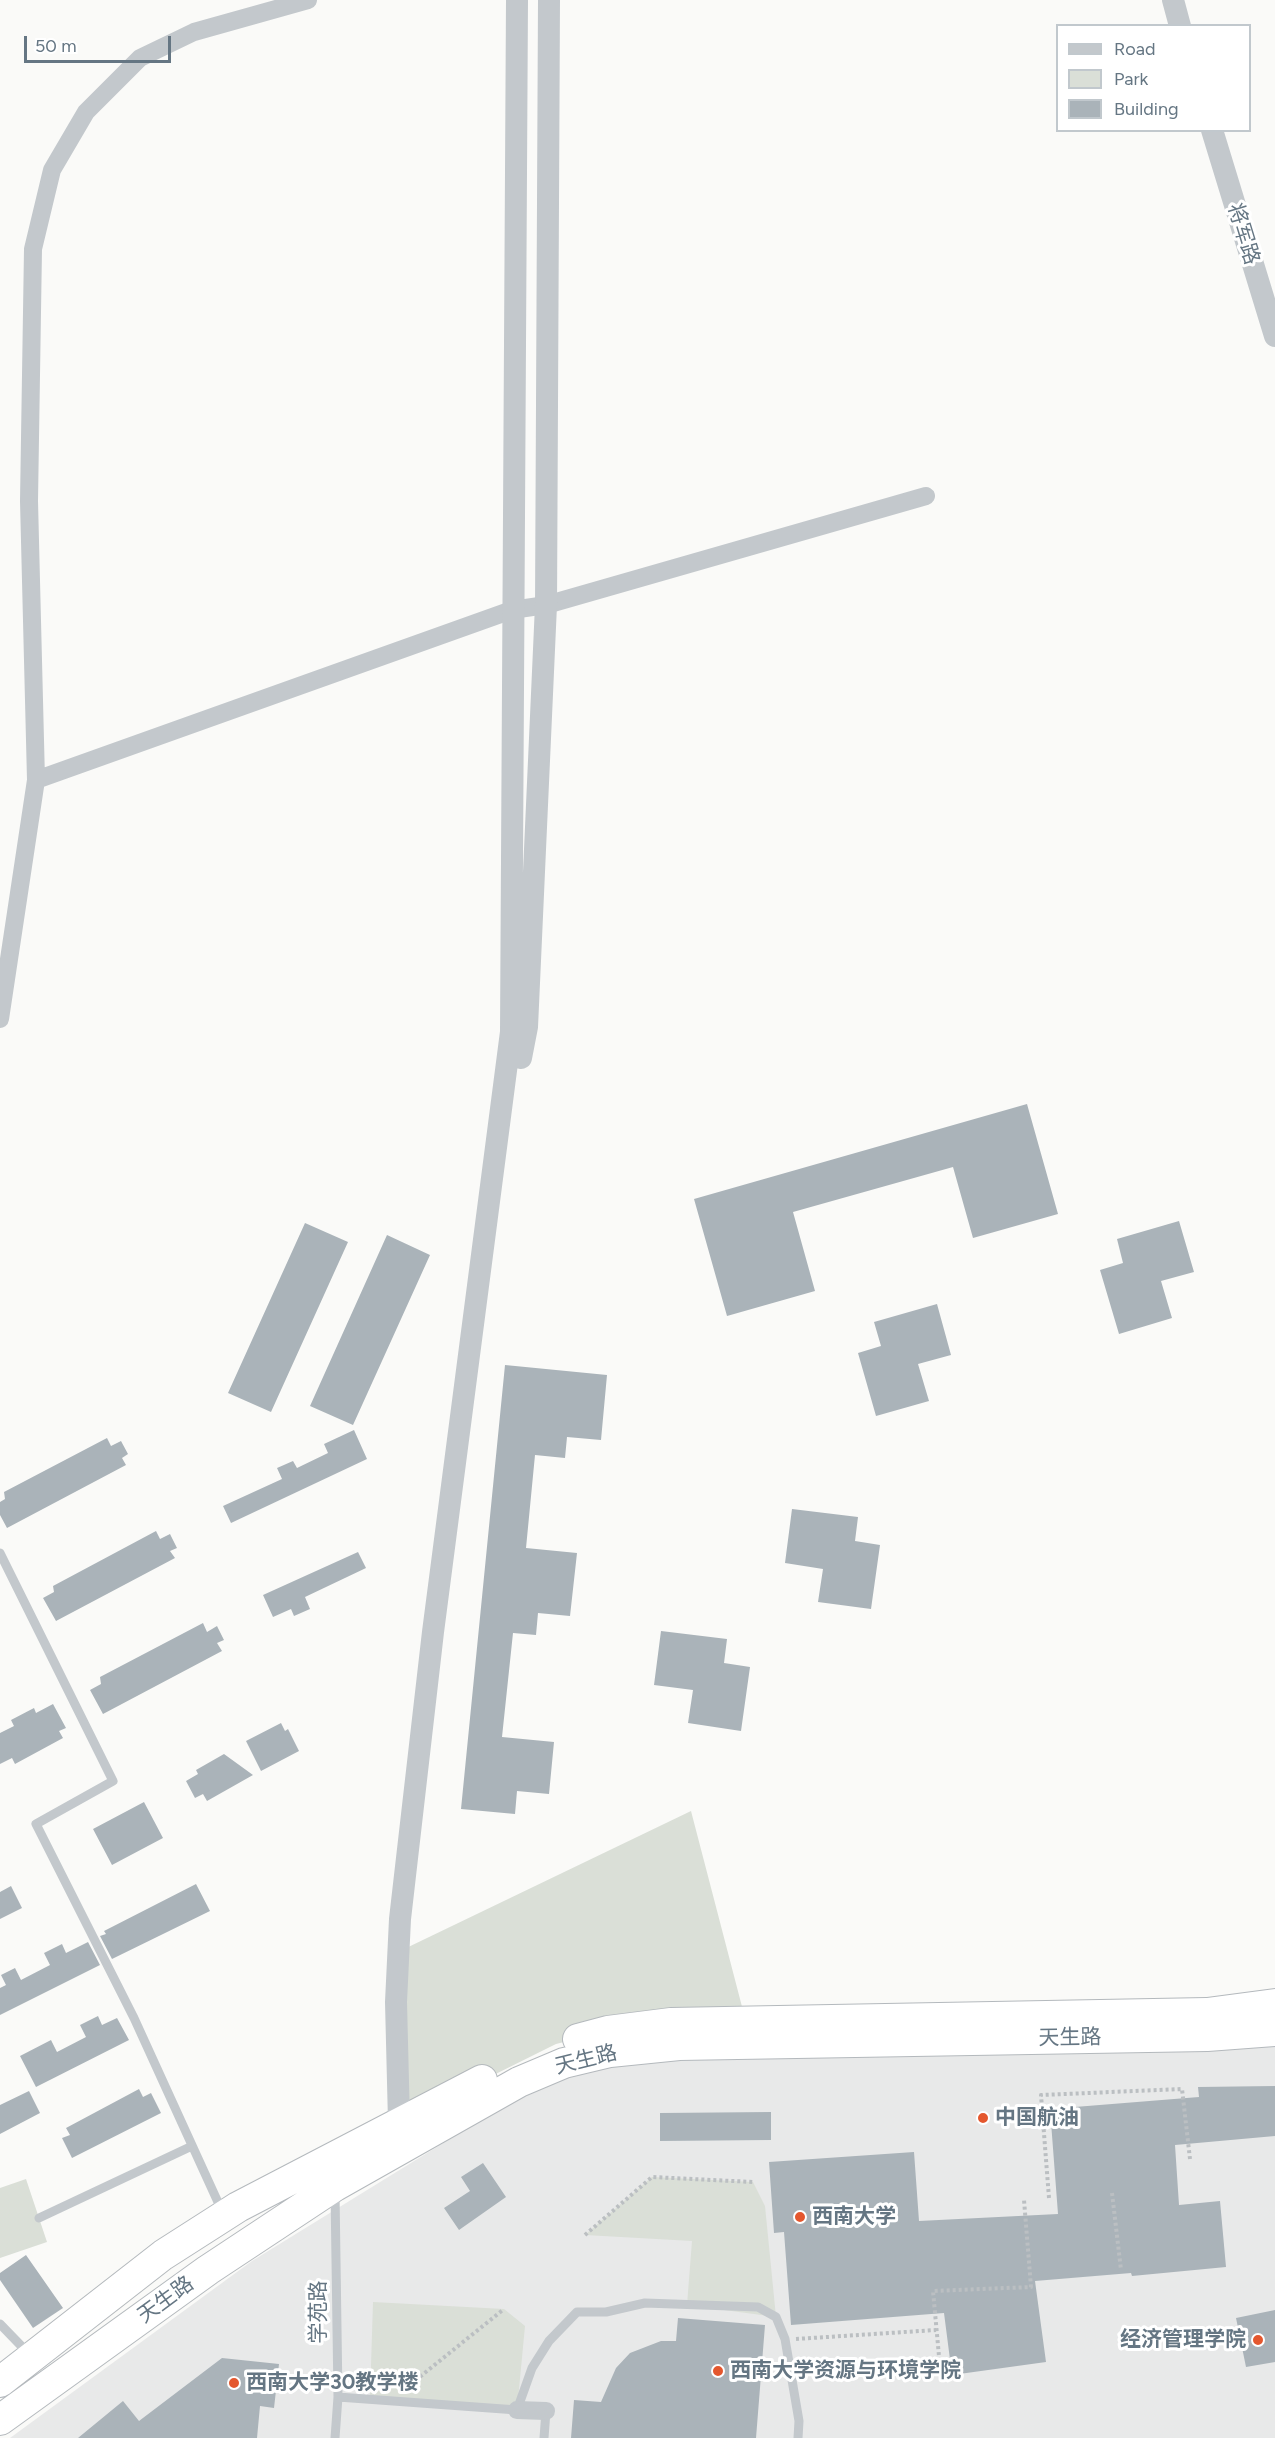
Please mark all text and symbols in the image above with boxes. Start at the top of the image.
scale bar [27,24,174,62]
legend [1056,24,1251,132]
text: 50 m [35,35,77,57]
text: Road [1114,38,1155,60]
text: Park [1114,68,1148,90]
text: Building [1114,98,1179,120]
street label: 将军路 [1222,200,1264,268]
street label: 天生路 [1038,2025,1102,2051]
street label: 天生路 [552,2040,620,2080]
place label: 中国航油 [995,2105,1079,2131]
marker: 中国航油 [976,2111,990,2125]
place label: 西南大学 [812,2204,896,2230]
marker: 西南大学 [793,2210,807,2224]
street label: 天生路 [133,2271,199,2329]
street label: 学苑路 [306,2281,332,2343]
place label: 经济管理学院 [1120,2327,1246,2353]
marker: 经济管理学院 [1251,2333,1265,2347]
place label: 西南大学资源与环境学院 [730,2358,961,2384]
marker: 西南大学资源与环境学院 [711,2364,725,2378]
place label: 西南大学30教学楼 [246,2370,418,2396]
marker: 西南大学30教学楼 [227,2376,241,2390]

